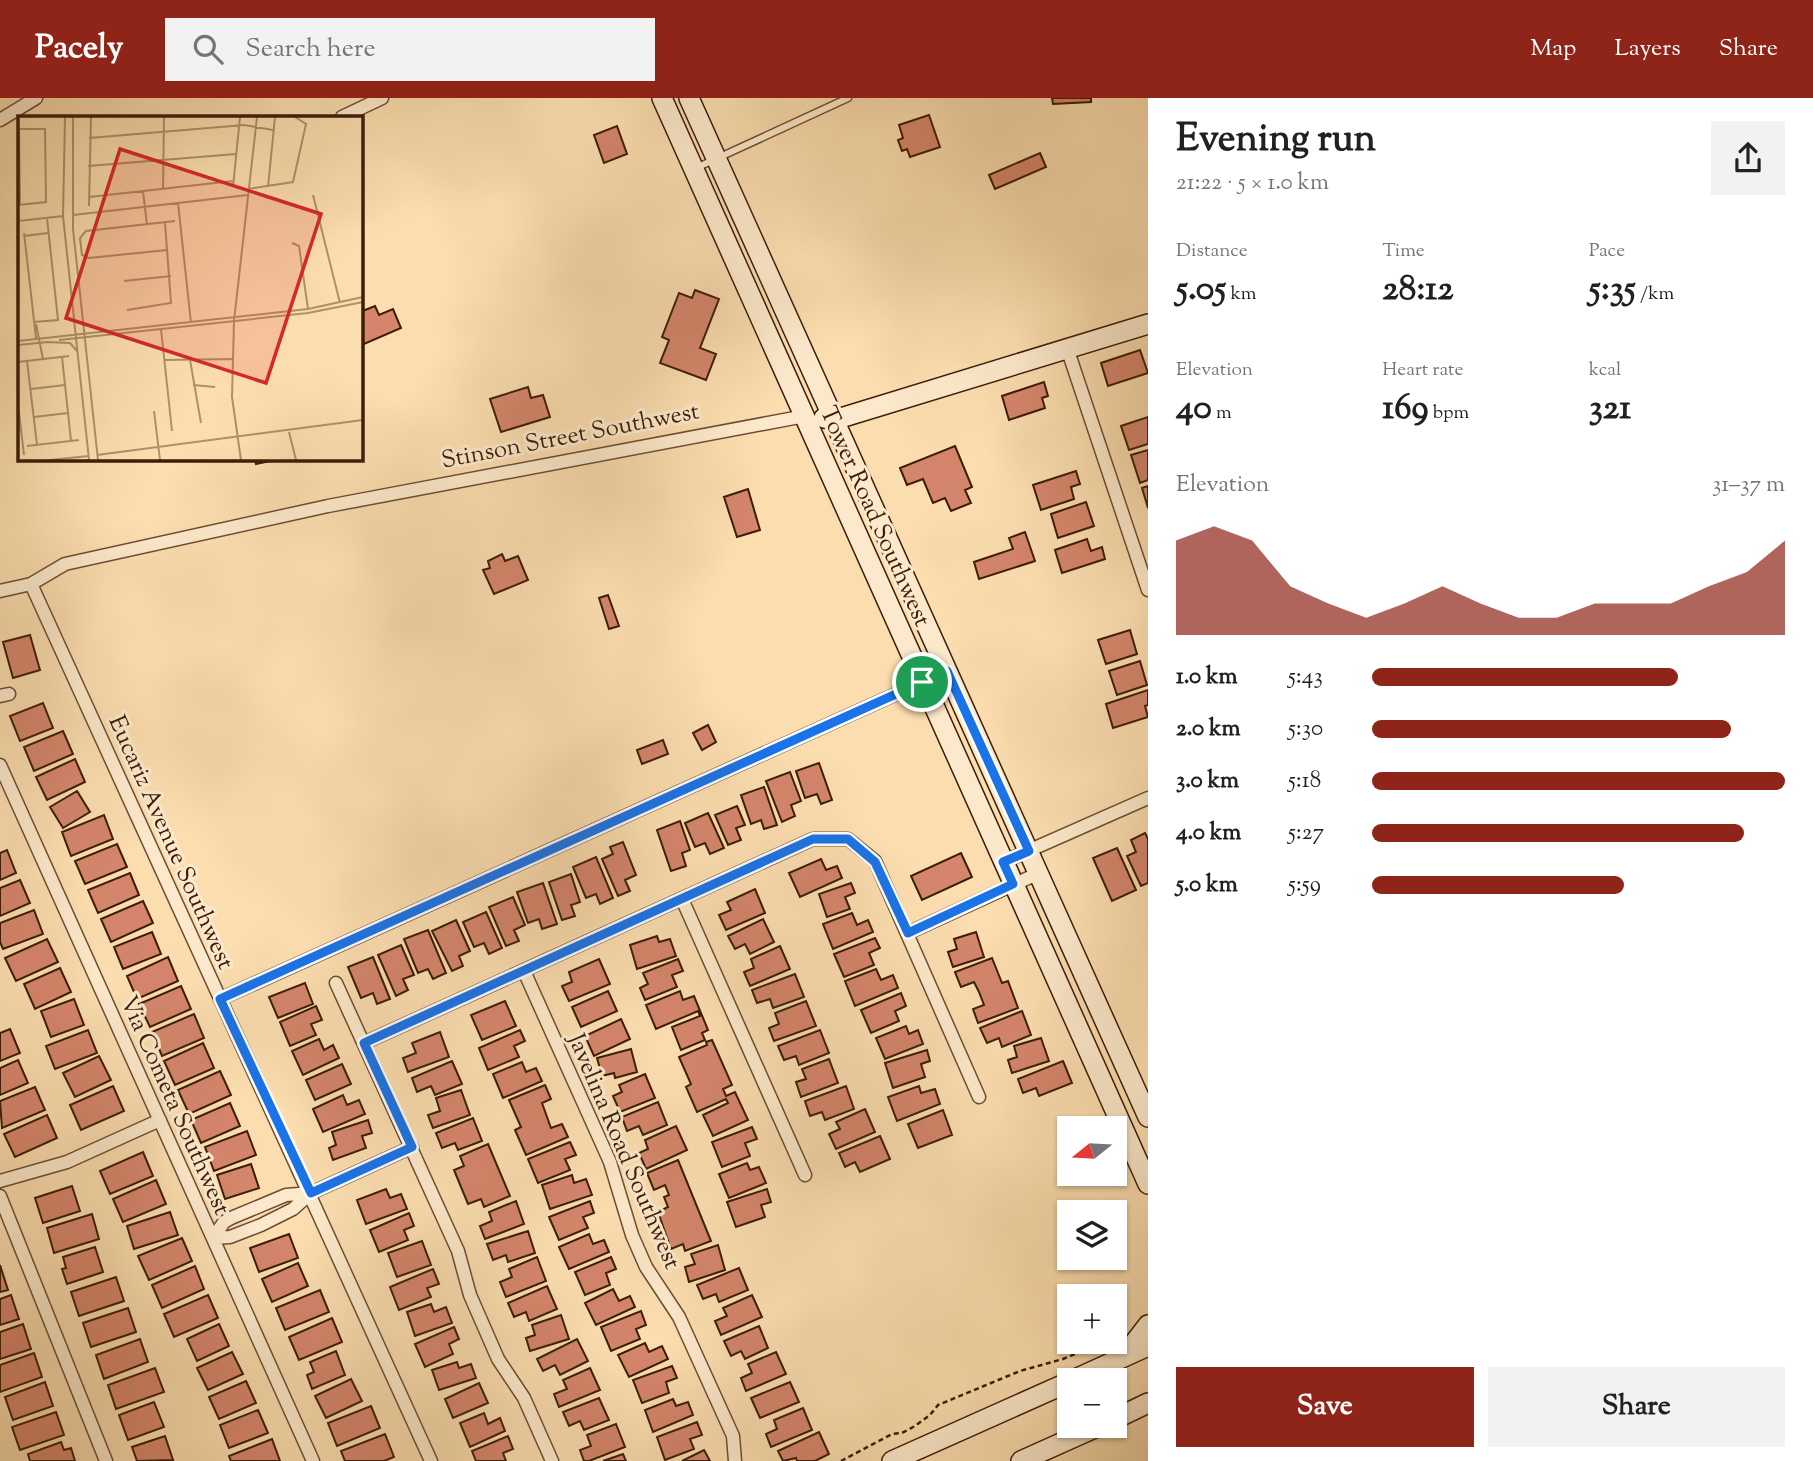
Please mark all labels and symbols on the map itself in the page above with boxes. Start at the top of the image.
inset map [18,116,362,460]
street label: Stinson Street Southwest [439,395,702,479]
street label: Tower Road Southwest [810,401,938,633]
pin [892,652,952,712]
street label: Eucariz Avenue Southwest [99,710,242,975]
street label: Via Cometa Southwest [110,991,238,1221]
street label: Javelina Road Southwest [557,1027,688,1275]
north arrow [1057,1116,1127,1186]

